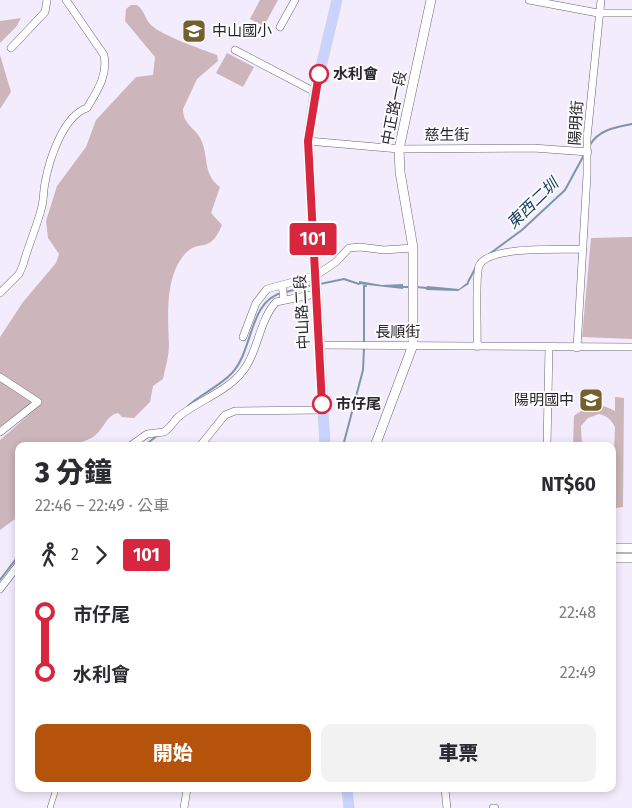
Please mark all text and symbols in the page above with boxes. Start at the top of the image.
school or university icon: 中山國小 [181,18,207,44]
place label: 中山國小 [212,22,272,40]
marker: 水利會 [309,64,329,84]
place label: 水利會 [333,65,378,83]
street label: 中正路一段 [378,69,410,147]
street label: 陽明街 [565,100,587,146]
street label: 慈生街 [424,126,470,144]
water label: 東西二圳 [503,173,563,232]
line badge: 101 [284,223,342,255]
text: 101 [300,228,326,250]
street label: 中山路二段 [291,274,313,350]
street label: 長順街 [375,323,421,341]
school or university icon: 陽明國中 [578,387,604,413]
place label: 陽明國中 [514,391,574,409]
marker: 市仔尾 [312,394,332,414]
place label: 市仔尾 [336,395,381,413]
text: 3 分鐘 [35,456,112,489]
text: NT$60 [541,473,596,496]
text: 22:46 – 22:49 · 公車 [35,496,169,515]
icon: walk [35,541,63,569]
icon: forward [87,541,115,569]
text: 101 [133,544,160,566]
text: 2 [71,545,79,564]
text: 市仔尾 [73,603,130,626]
text: 22:48 [559,603,596,622]
text: 水利會 [73,663,130,686]
text: 22:49 [560,663,596,682]
button: 開始 [35,724,311,782]
button: 車票 [321,724,596,782]

